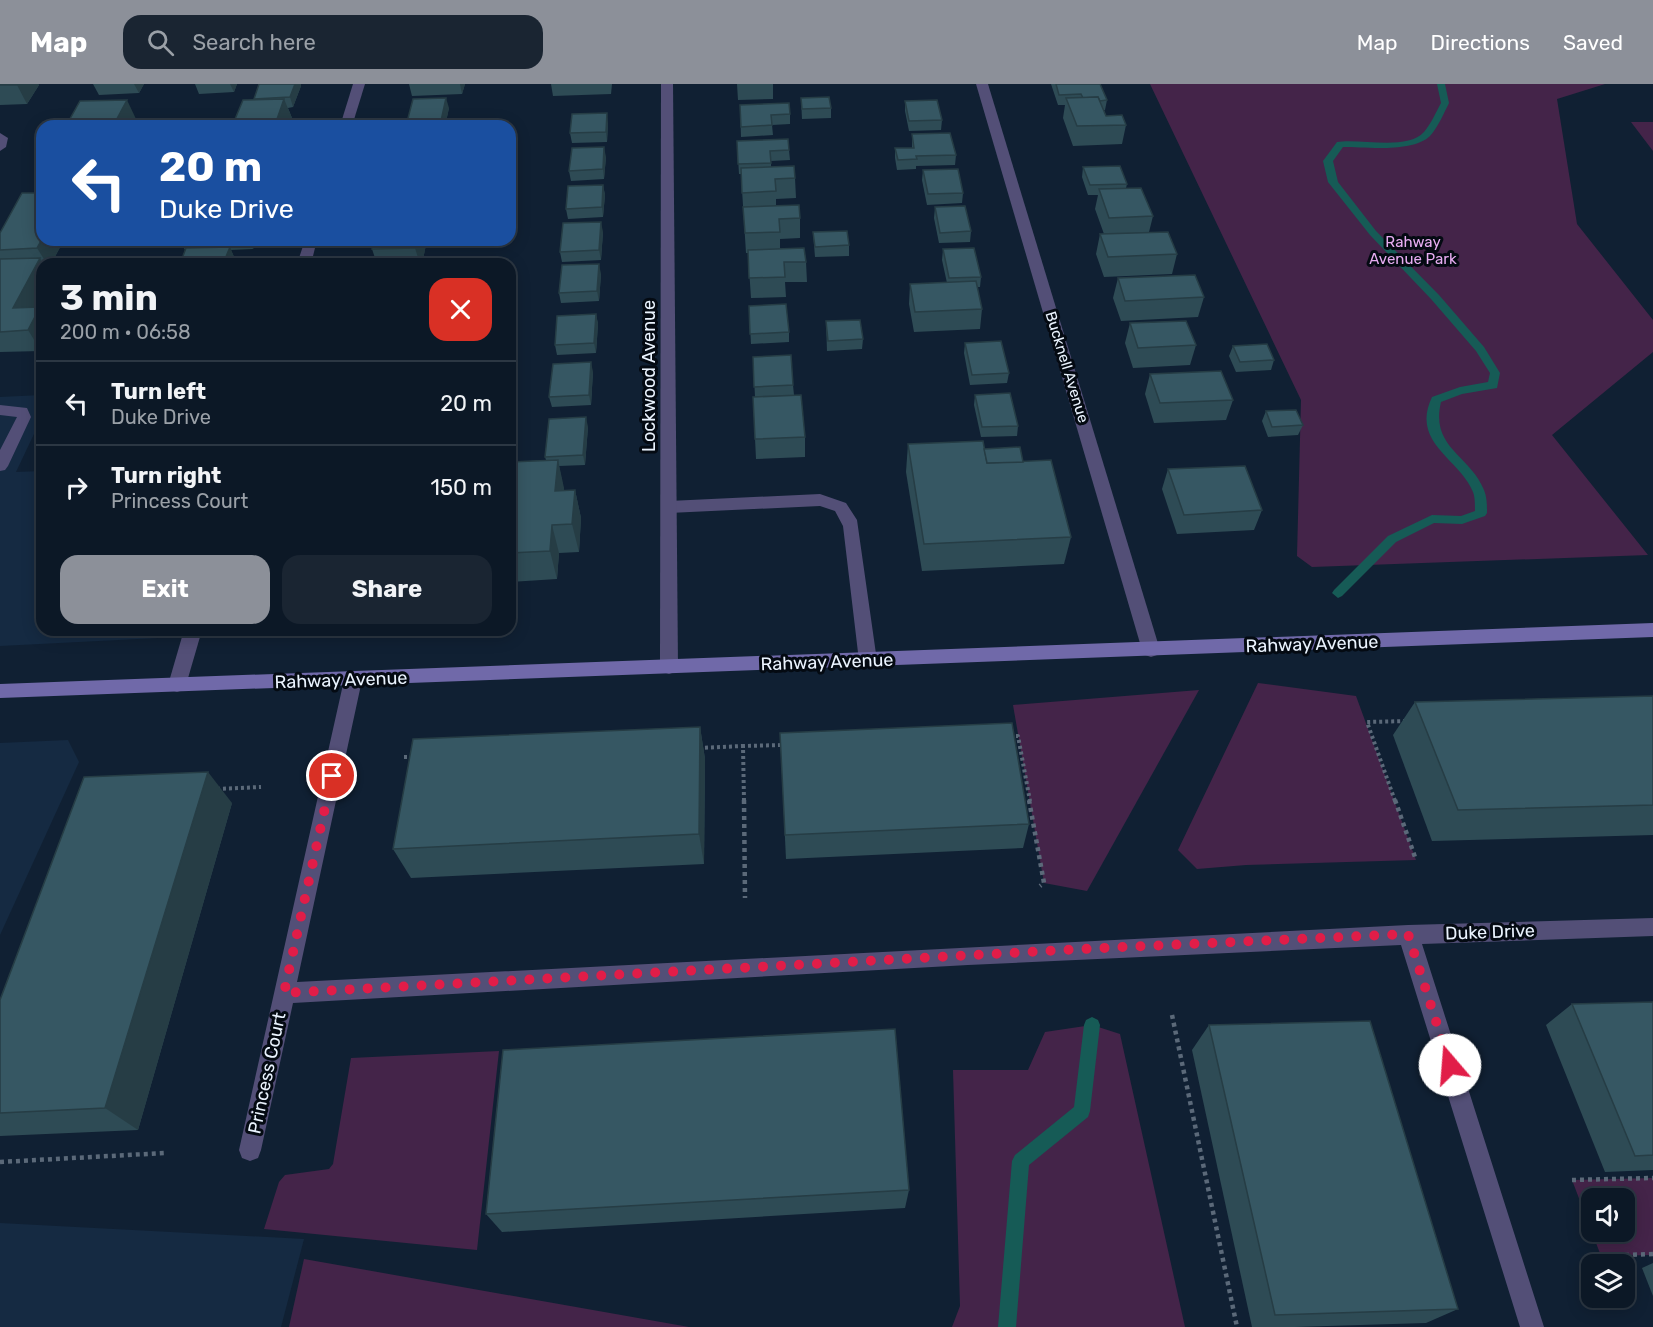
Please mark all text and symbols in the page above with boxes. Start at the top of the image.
search box [123,15,543,69]
text: Map [30,26,87,59]
icon: search [144,26,177,59]
text: Search here [192,29,316,56]
text: Map [1357,30,1398,55]
text: Directions [1431,30,1530,55]
text: Saved [1563,30,1623,55]
text: 20 m [159,142,262,192]
icon: left [60,144,138,222]
text: Duke Drive [159,193,294,225]
park label: Rahway Avenue Park [1369,233,1457,268]
text: 3 min [60,276,158,319]
button: close [429,278,492,341]
street label: Lockwood Avenue [638,300,660,452]
street label: Bucknell Avenue [1041,309,1093,425]
text: 200 m · 06:58 [60,320,191,344]
text: Turn left [111,378,206,405]
icon: left [60,387,93,420]
text: 20 m [440,390,492,417]
text: Duke Drive [111,405,211,429]
text: Turn right [111,462,221,489]
icon: right [60,471,93,504]
text: 150 m [431,474,492,501]
text: Princess Court [111,489,248,513]
button: Exit [60,555,270,624]
button: Share [282,555,492,624]
street label: Rahway Avenue [1245,631,1379,657]
street label: Rahway Avenue [760,649,894,675]
street label: Rahway Avenue [274,667,408,693]
pin [306,750,357,801]
icon: arrive [315,759,348,792]
street label: Duke Drive [1445,919,1535,945]
street label: Princess Court [243,1010,291,1136]
position arrow [1418,1033,1482,1097]
map controls [1581,1188,1635,1308]
button: sound [1581,1188,1635,1242]
button: layers [1581,1254,1635,1308]

